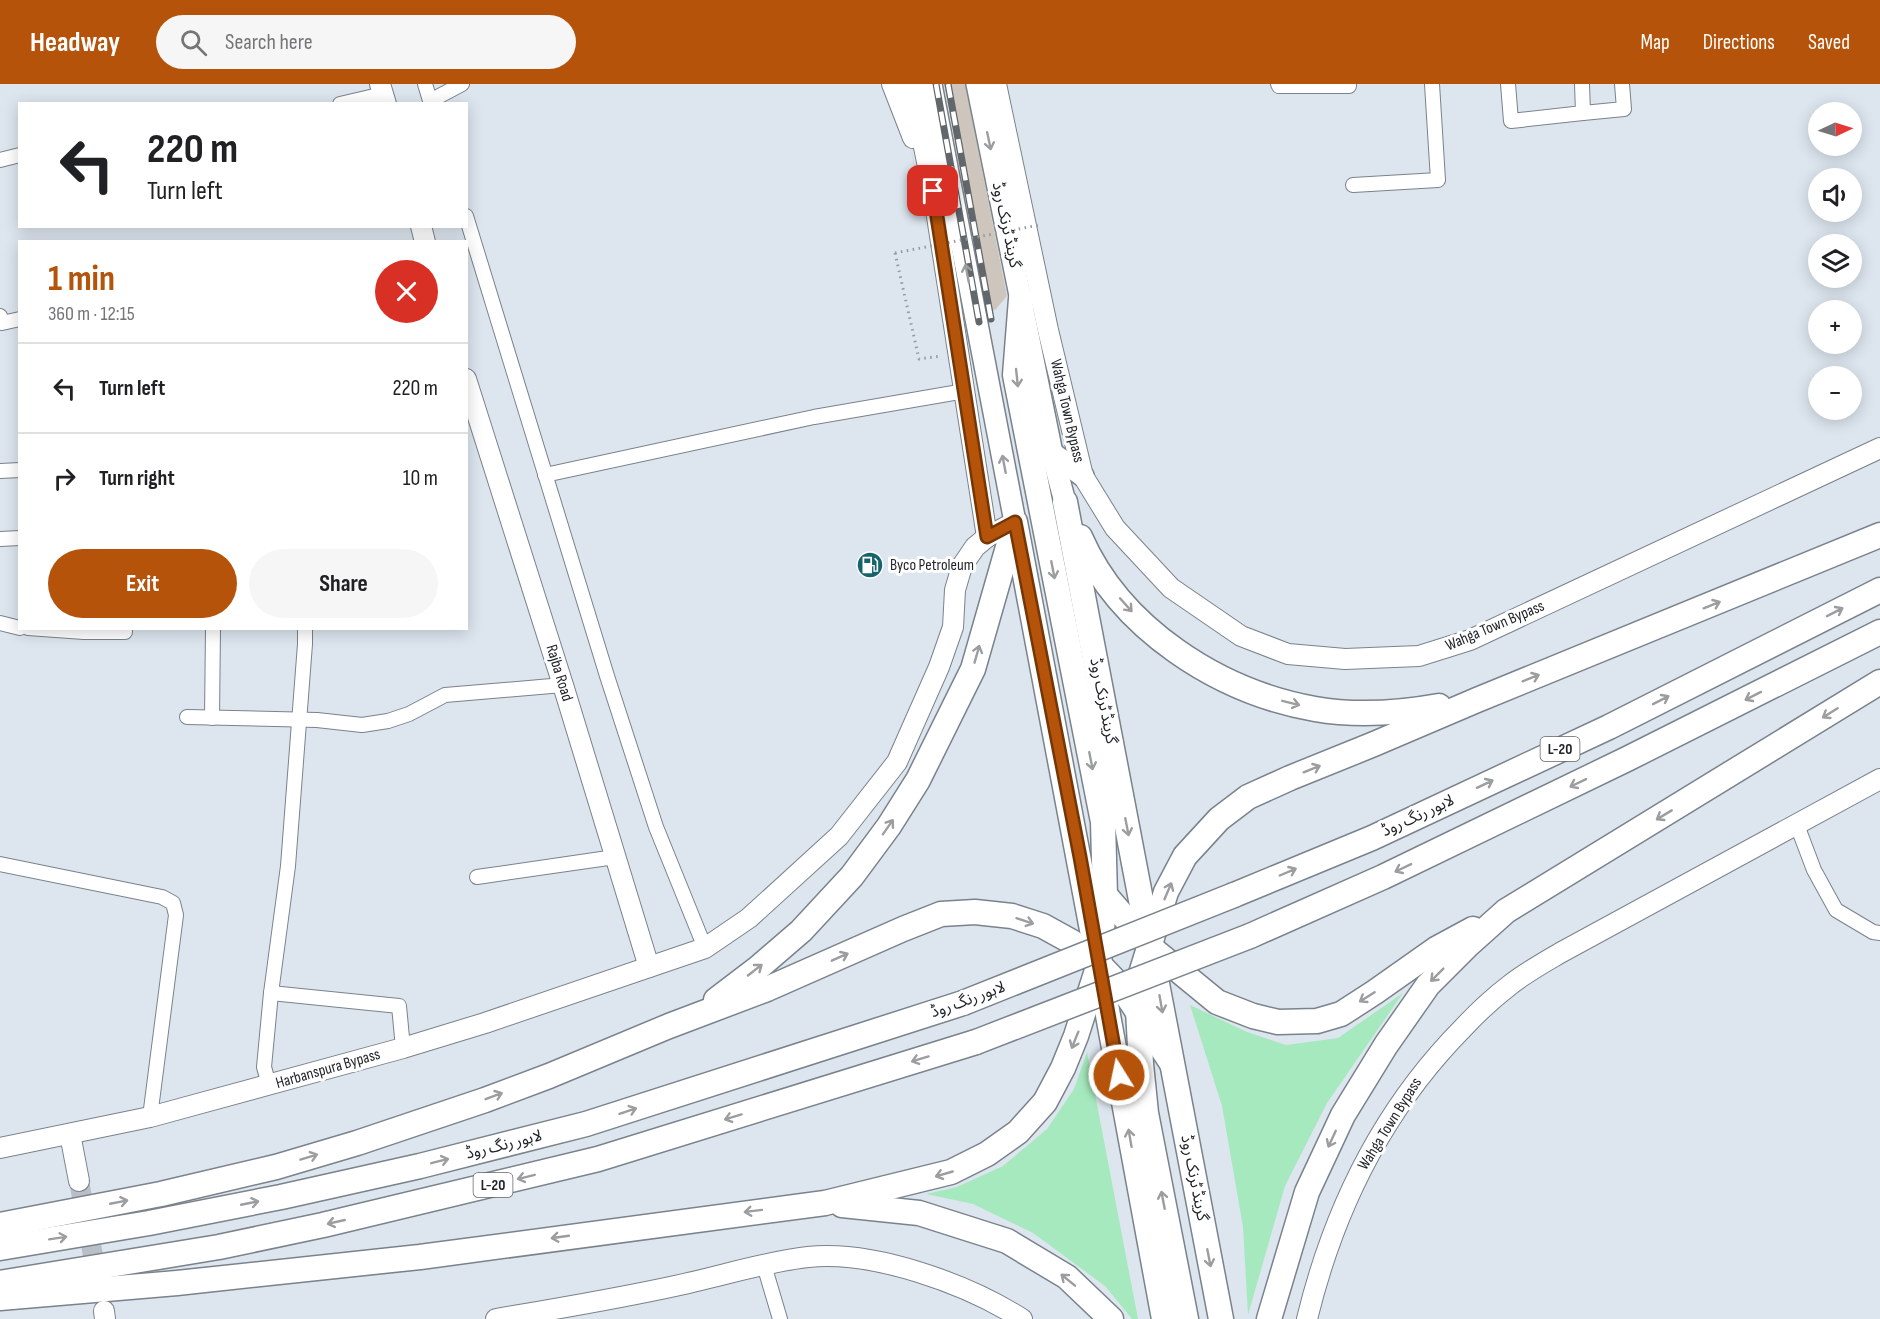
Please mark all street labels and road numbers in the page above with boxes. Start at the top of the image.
street label: گرینڈ ٹرنک روڈ [988,180,1025,270]
street label: Wahga Town Bypass [1046,357,1088,465]
street label: Wahga Town Bypass [1443,597,1548,655]
street label: Rajba Road [541,642,577,704]
street label: گرینڈ ٹرنک روڈ [1085,656,1121,746]
road number: L-20 [1540,737,1580,761]
street label: لاہور رنگ روڈ [1378,790,1457,841]
street label: لاہور رنگ روڈ [928,977,1008,1022]
street label: Harbanspura Bypass [274,1045,383,1093]
street label: Wahga Town Bypass [1354,1074,1426,1174]
street label: لاہور رنگ روڈ [464,1126,544,1164]
street label: گرینڈ ٹرنک روڈ [1176,1133,1212,1223]
road number: L-20 [474,1173,512,1197]

